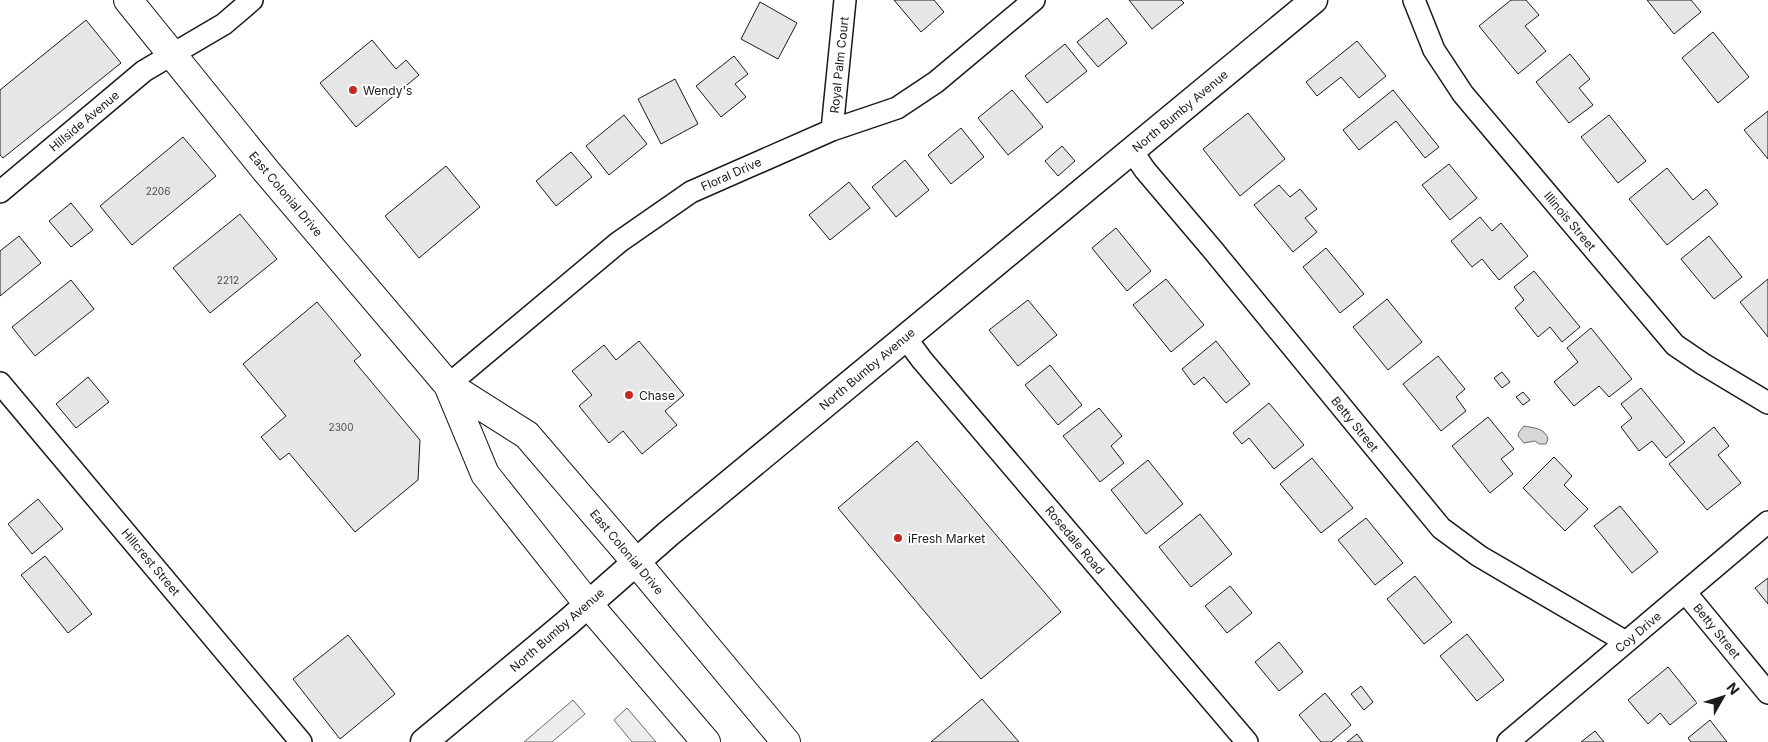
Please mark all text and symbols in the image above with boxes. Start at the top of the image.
street label: Royal Palm Court [826,16,852,114]
street label: North Bumby Avenue [1129,67,1231,155]
place label: Wendy's [363,83,412,98]
marker: Wendy's [347,84,359,96]
street label: Hillside Avenue [46,87,122,155]
street label: East Colonial Drive [246,148,326,240]
street label: Floral Drive [698,154,764,194]
house number: 2206 [146,185,170,197]
street label: Illinois Street [1541,188,1599,254]
house number: 2212 [217,274,239,286]
street label: North Bumby Avenue [816,325,918,413]
place label: Chase [639,388,675,403]
marker: Chase [623,389,635,401]
street label: Betty Street [1328,393,1382,455]
house number: 2300 [329,421,353,433]
street label: Rosedale Road [1042,503,1108,577]
street label: East Colonial Drive [587,506,667,598]
street label: Hillcrest Street [118,525,184,599]
place label: iFresh Market [908,531,985,546]
marker: iFresh Market [892,532,904,544]
street label: North Bumby Avenue [507,585,607,675]
street label: Betty Street [1690,600,1744,662]
street label: Coy Drive [1612,608,1664,656]
north arrow [1698,672,1748,722]
text: N [1724,679,1743,698]

